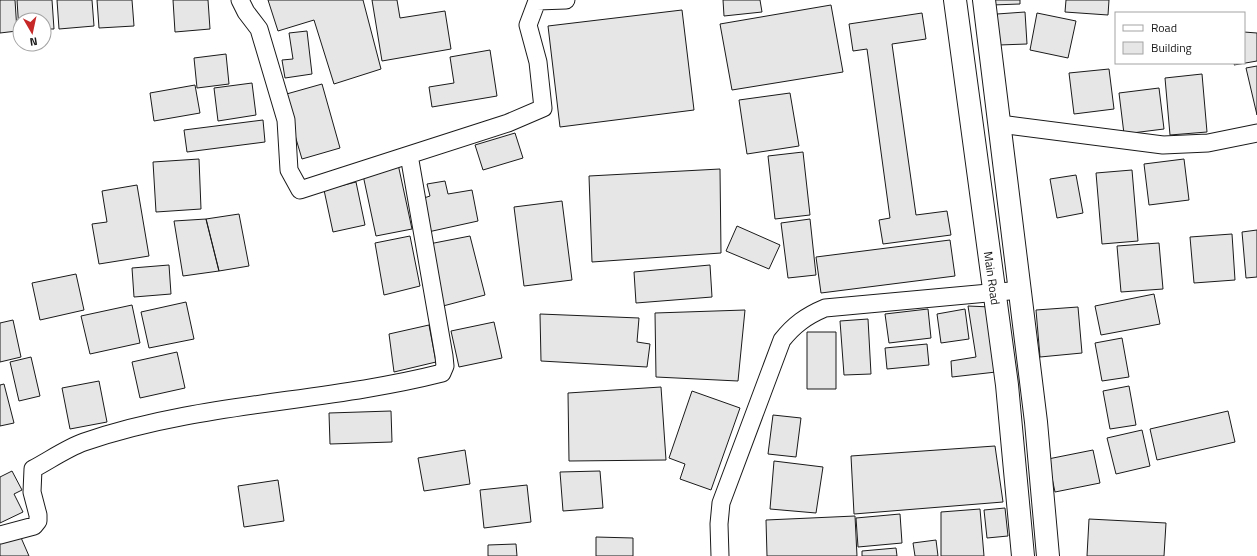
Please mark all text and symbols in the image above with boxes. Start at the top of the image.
north arrow [12,12,52,52]
legend [1115,12,1245,64]
text: Road [1151,18,1177,37]
text: N [29,33,39,50]
text: Building [1151,38,1192,57]
street label: Main Road [979,250,1005,306]

